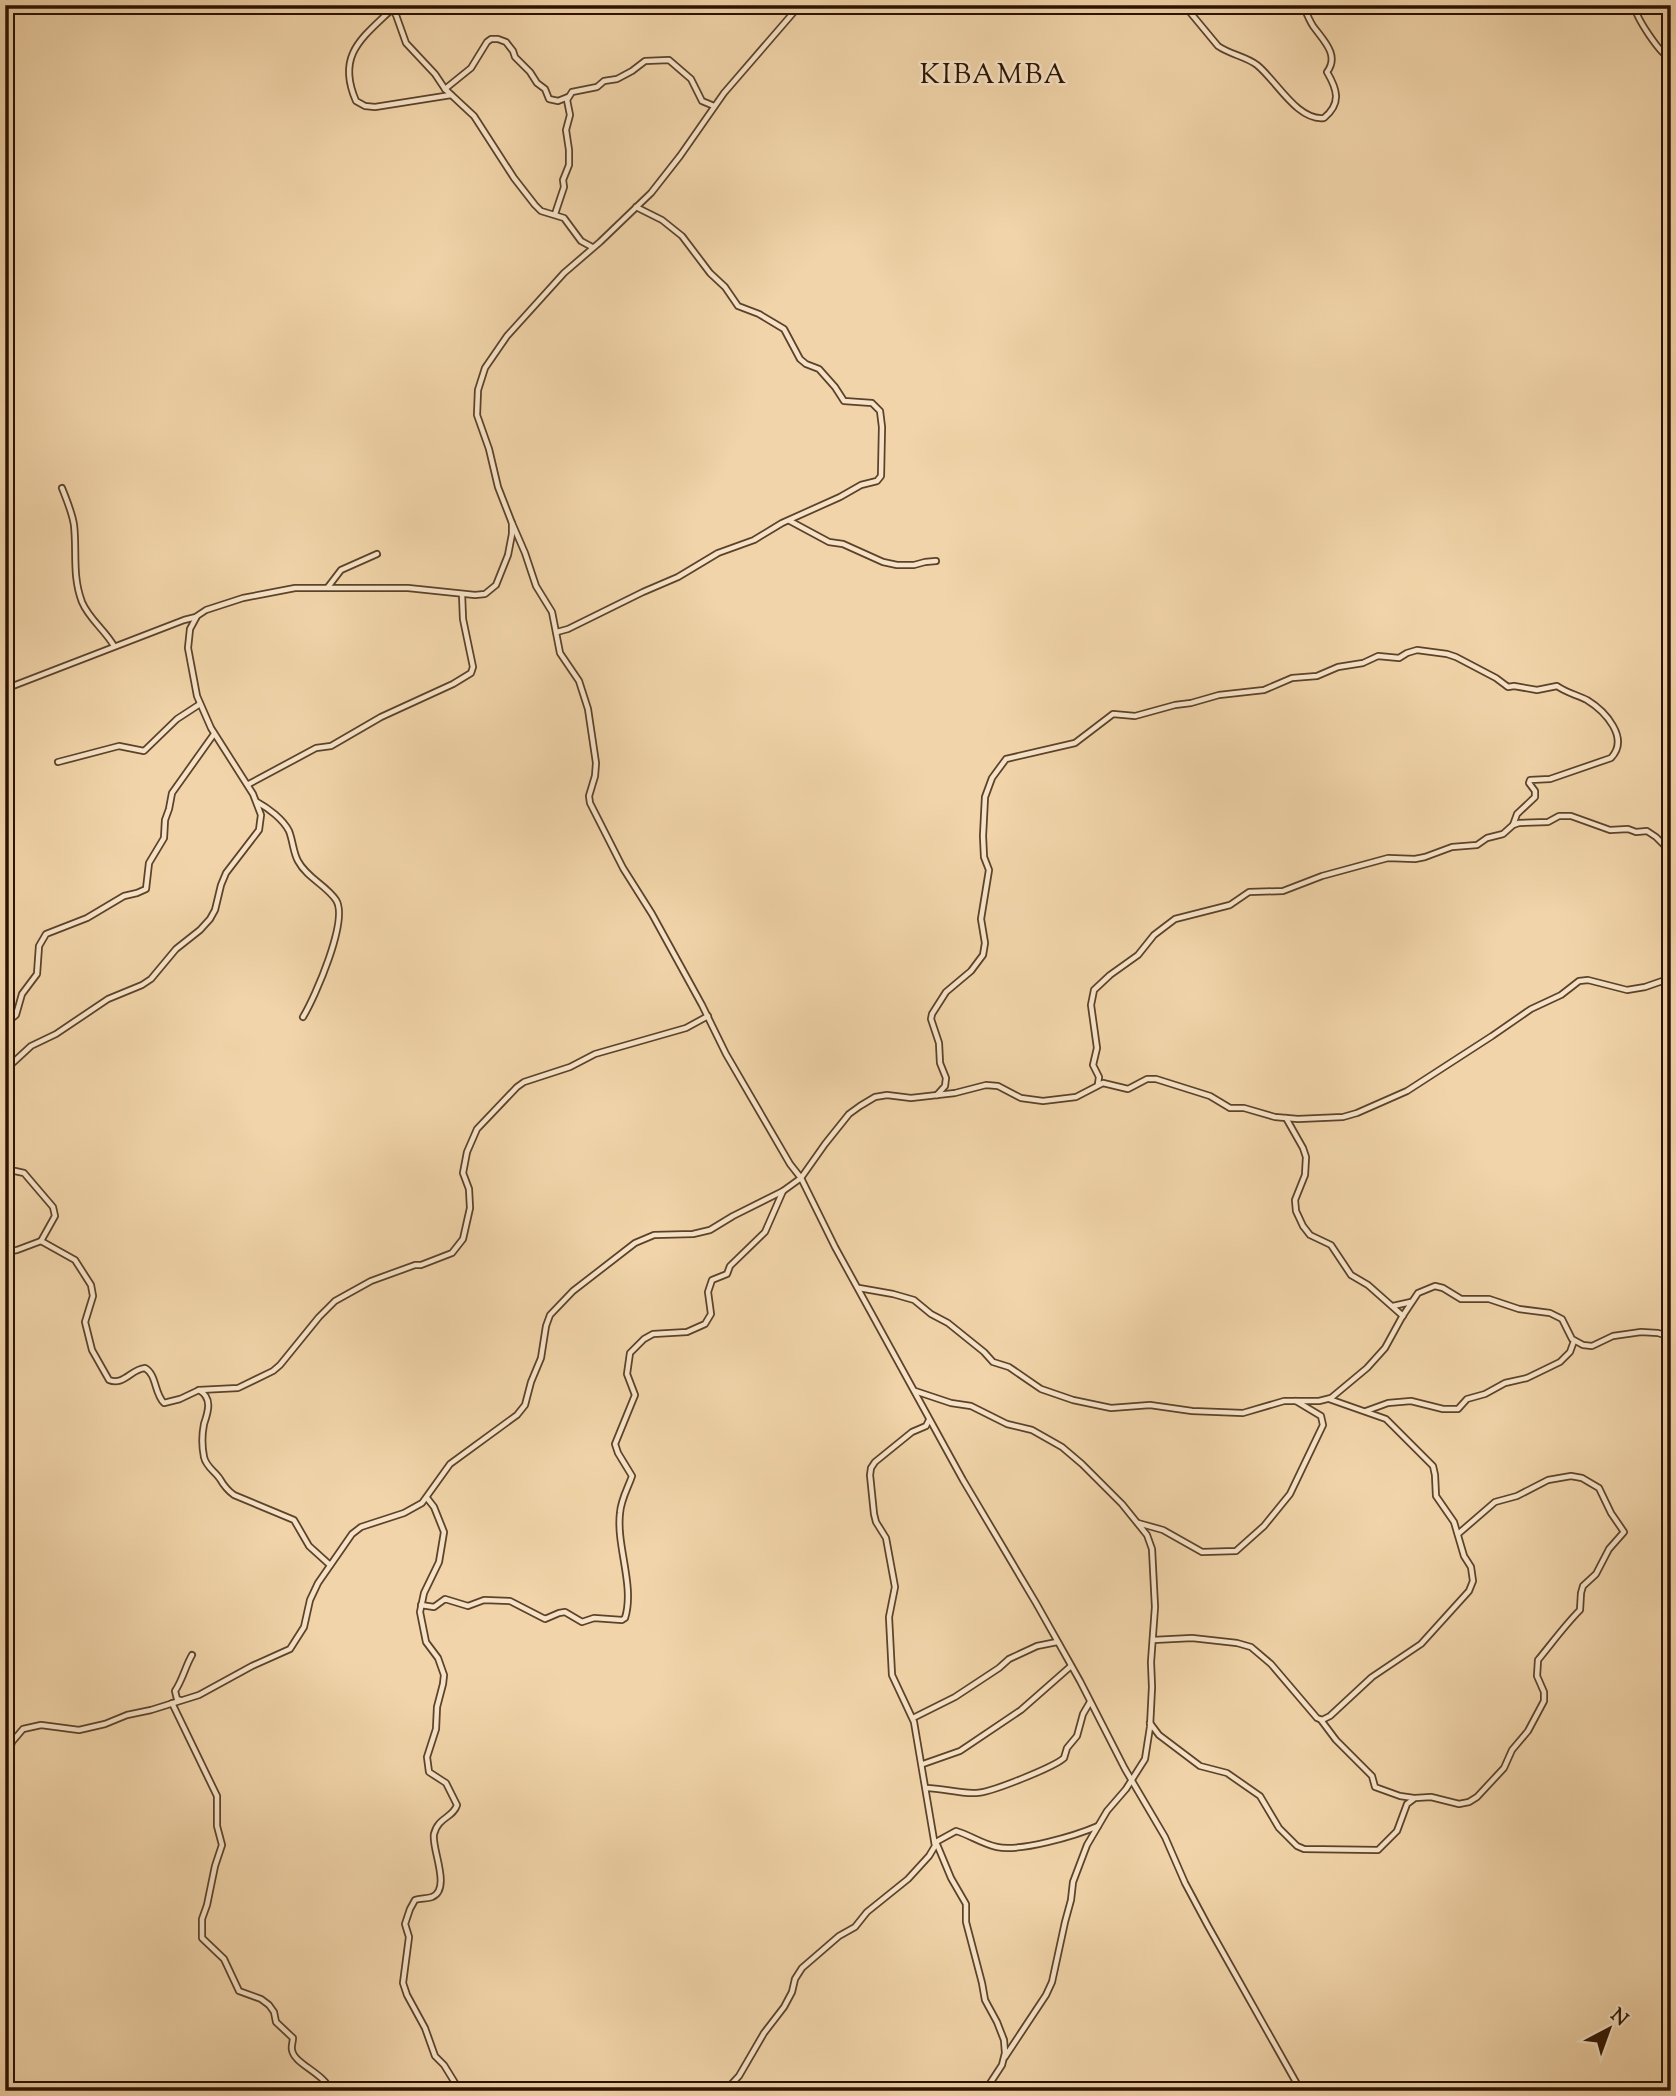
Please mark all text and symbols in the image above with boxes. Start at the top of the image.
district label: KIBAMBA [920,56,1068,96]
north arrow [1574,1994,1644,2064]
text: N [1604,2003,1633,2033]

